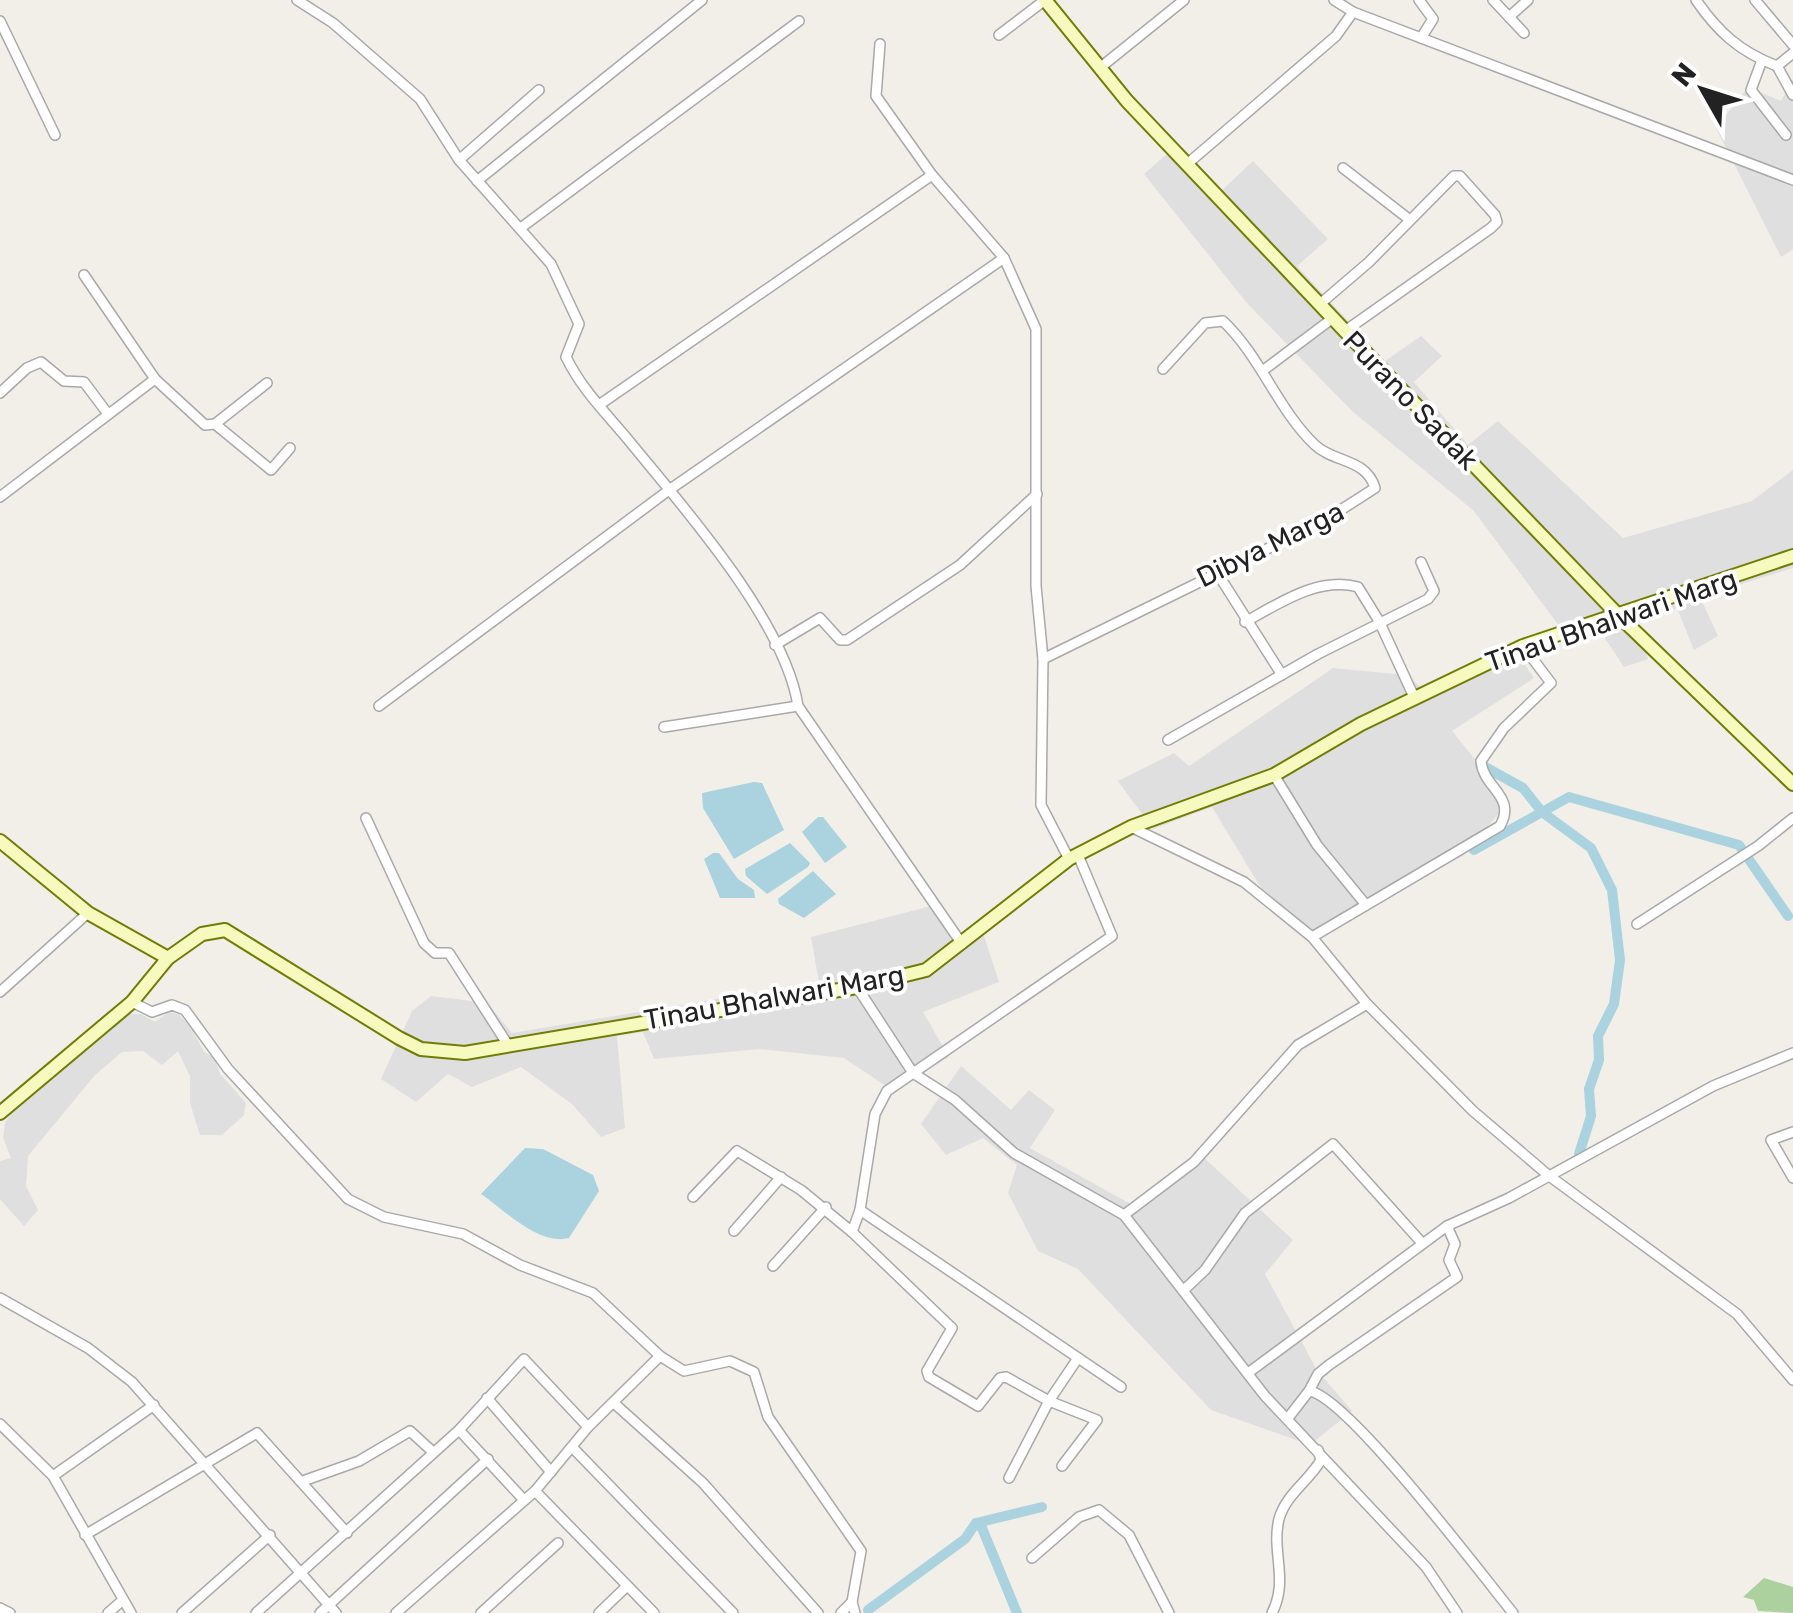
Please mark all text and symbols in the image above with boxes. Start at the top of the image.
north arrow [1653,40,1753,140]
text: N [1665,56,1703,93]
street label: Purano Sadak [1336,324,1485,477]
street label: Dibya Marga [1191,495,1349,594]
street label: Tinau Bhalwari Marg [1481,562,1741,679]
street label: Tinau Bhalwari Marg [641,958,907,1037]

